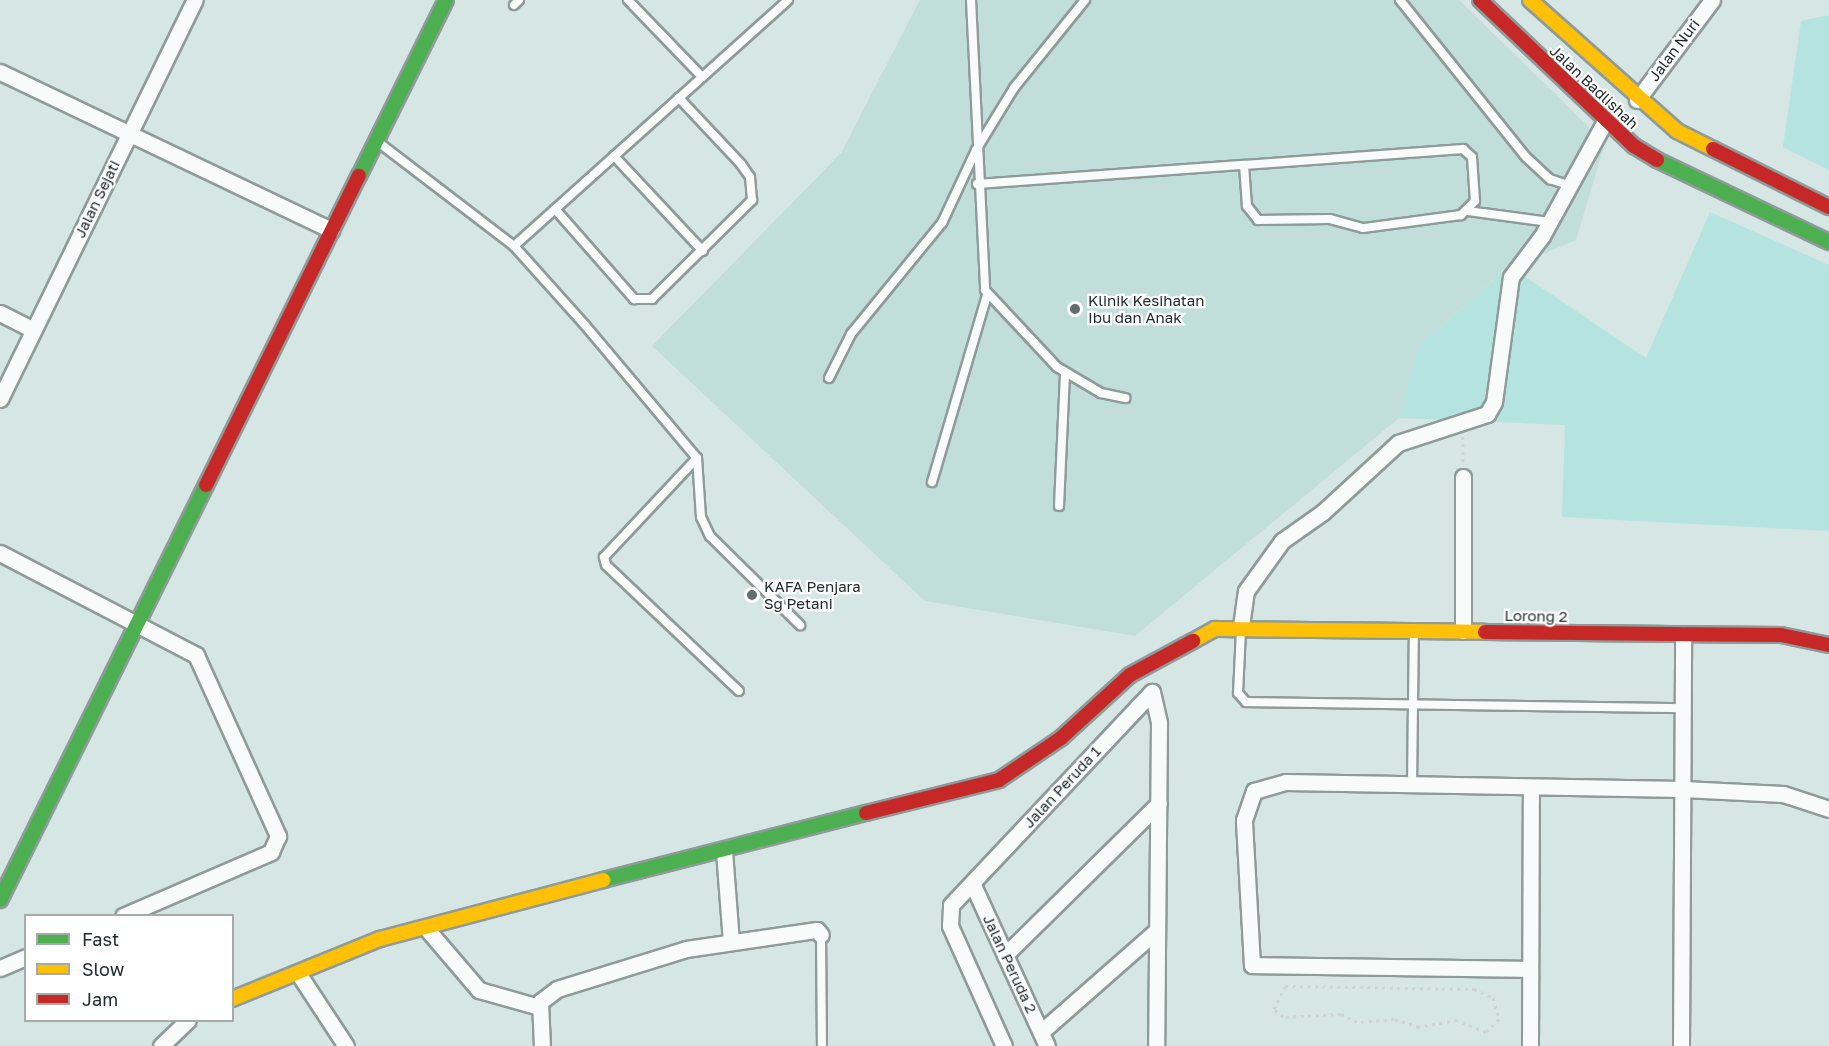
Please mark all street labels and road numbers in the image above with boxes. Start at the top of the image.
street label: Jalan Nuri [1645,15,1703,85]
street label: Jalan Badlishah [1546,41,1642,133]
street label: Jalan Sejati [71,157,123,241]
street label: Lorong 2 [1504,606,1568,626]
street label: Jalan Peruda 1 [1020,742,1104,832]
street label: Jalan Peruda 2 [979,912,1041,1016]

